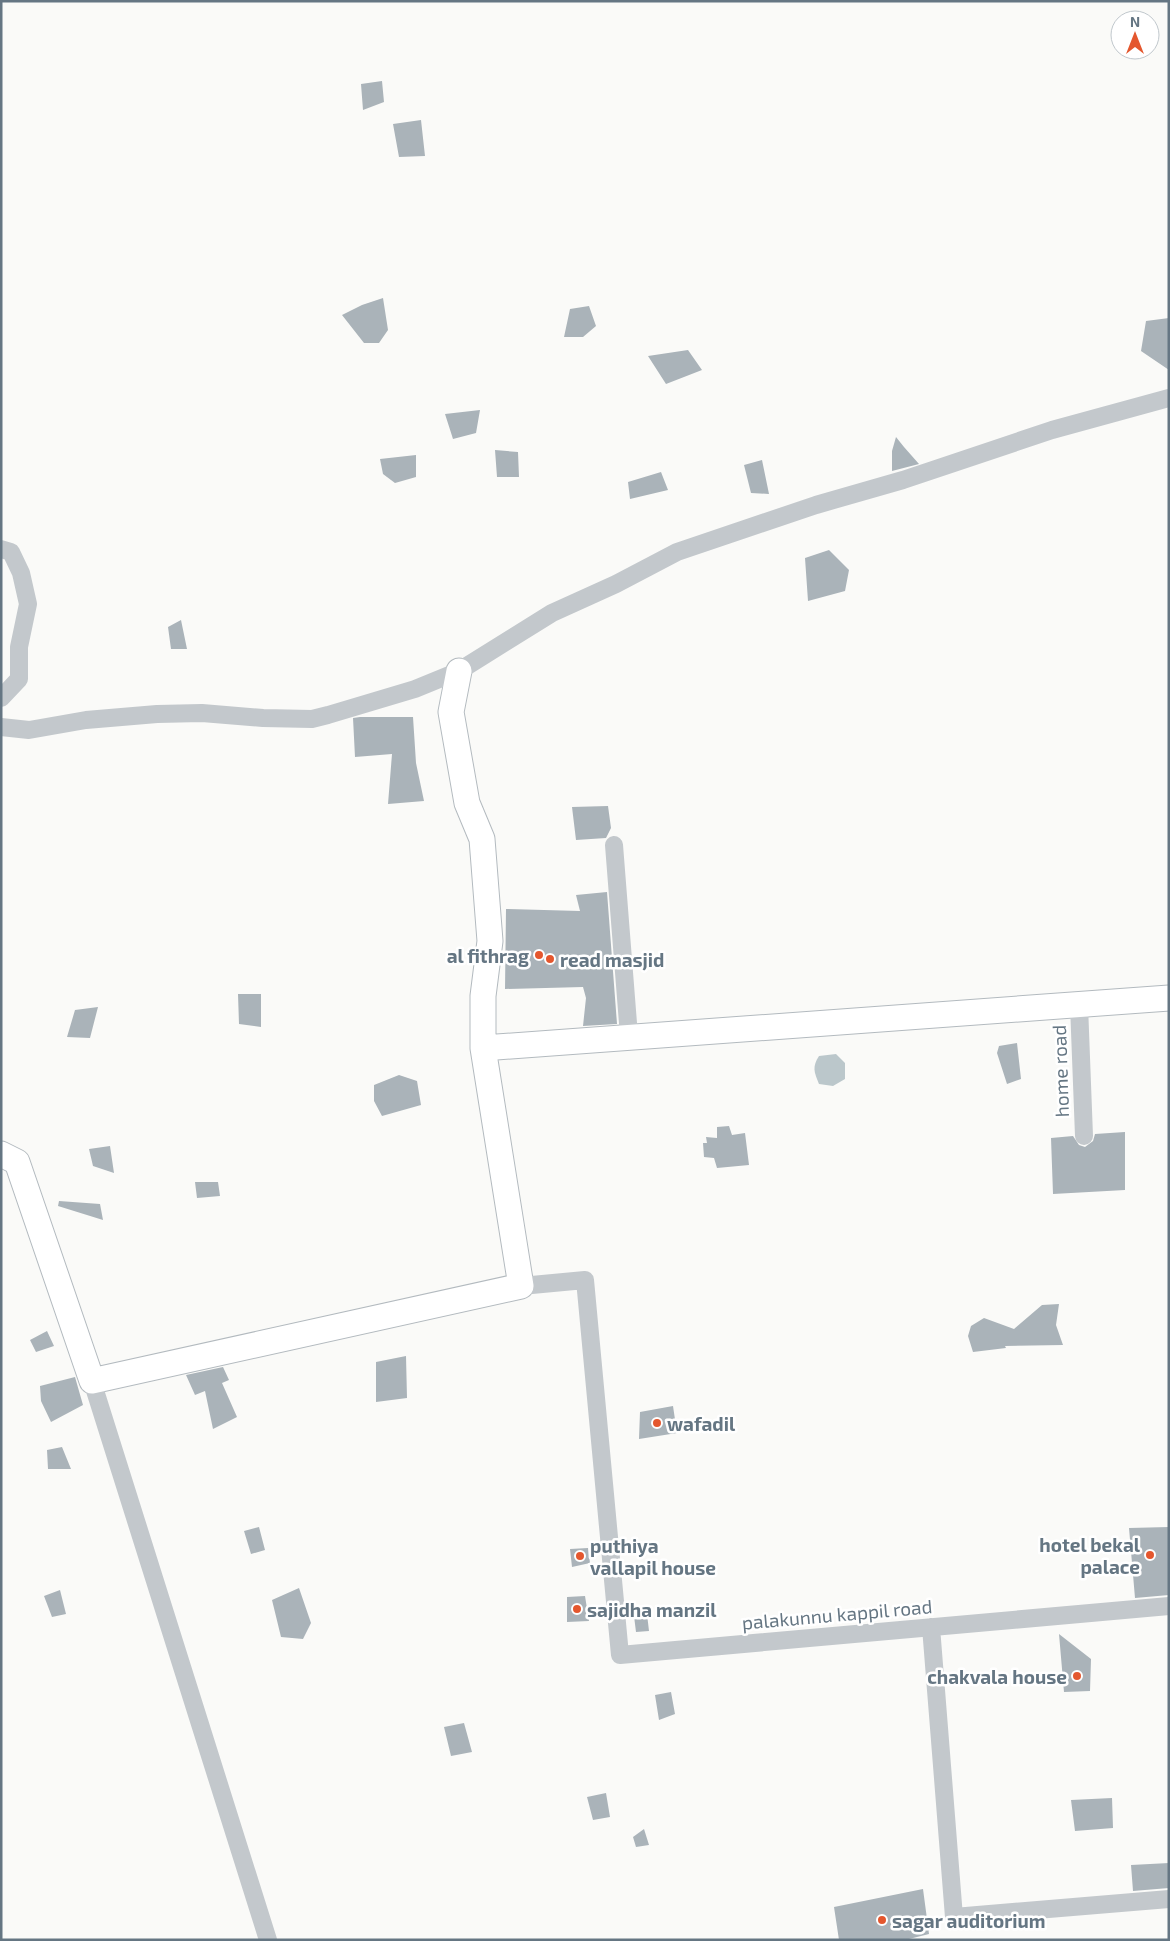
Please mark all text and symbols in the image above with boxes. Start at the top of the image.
north arrow [1110,10,1160,60]
text: N [1130,13,1140,30]
place label: al fithrag [447,944,529,967]
place label: read masjid [560,948,664,971]
marker: al fithrag [533,949,545,961]
marker: read masjid [544,953,556,965]
street label: home road [1047,1024,1073,1118]
place label: wafadil [667,1412,736,1435]
marker: wafadil [651,1417,663,1429]
place label: hotel bekal palace [1039,1533,1141,1578]
place label: puthiya vallapil house [590,1534,716,1579]
marker: hotel bekal palace [1144,1549,1156,1561]
marker: puthiya vallapil house [574,1550,586,1562]
street label: palakunnu kappil road [741,1594,933,1634]
place label: sajidha manzil [587,1598,717,1621]
marker: sajidha manzil [571,1603,583,1615]
place label: chakvala house [927,1665,1067,1688]
marker: chakvala house [1071,1670,1083,1682]
place label: sagar auditorium [892,1909,1046,1932]
marker: sagar auditorium [876,1914,888,1926]

